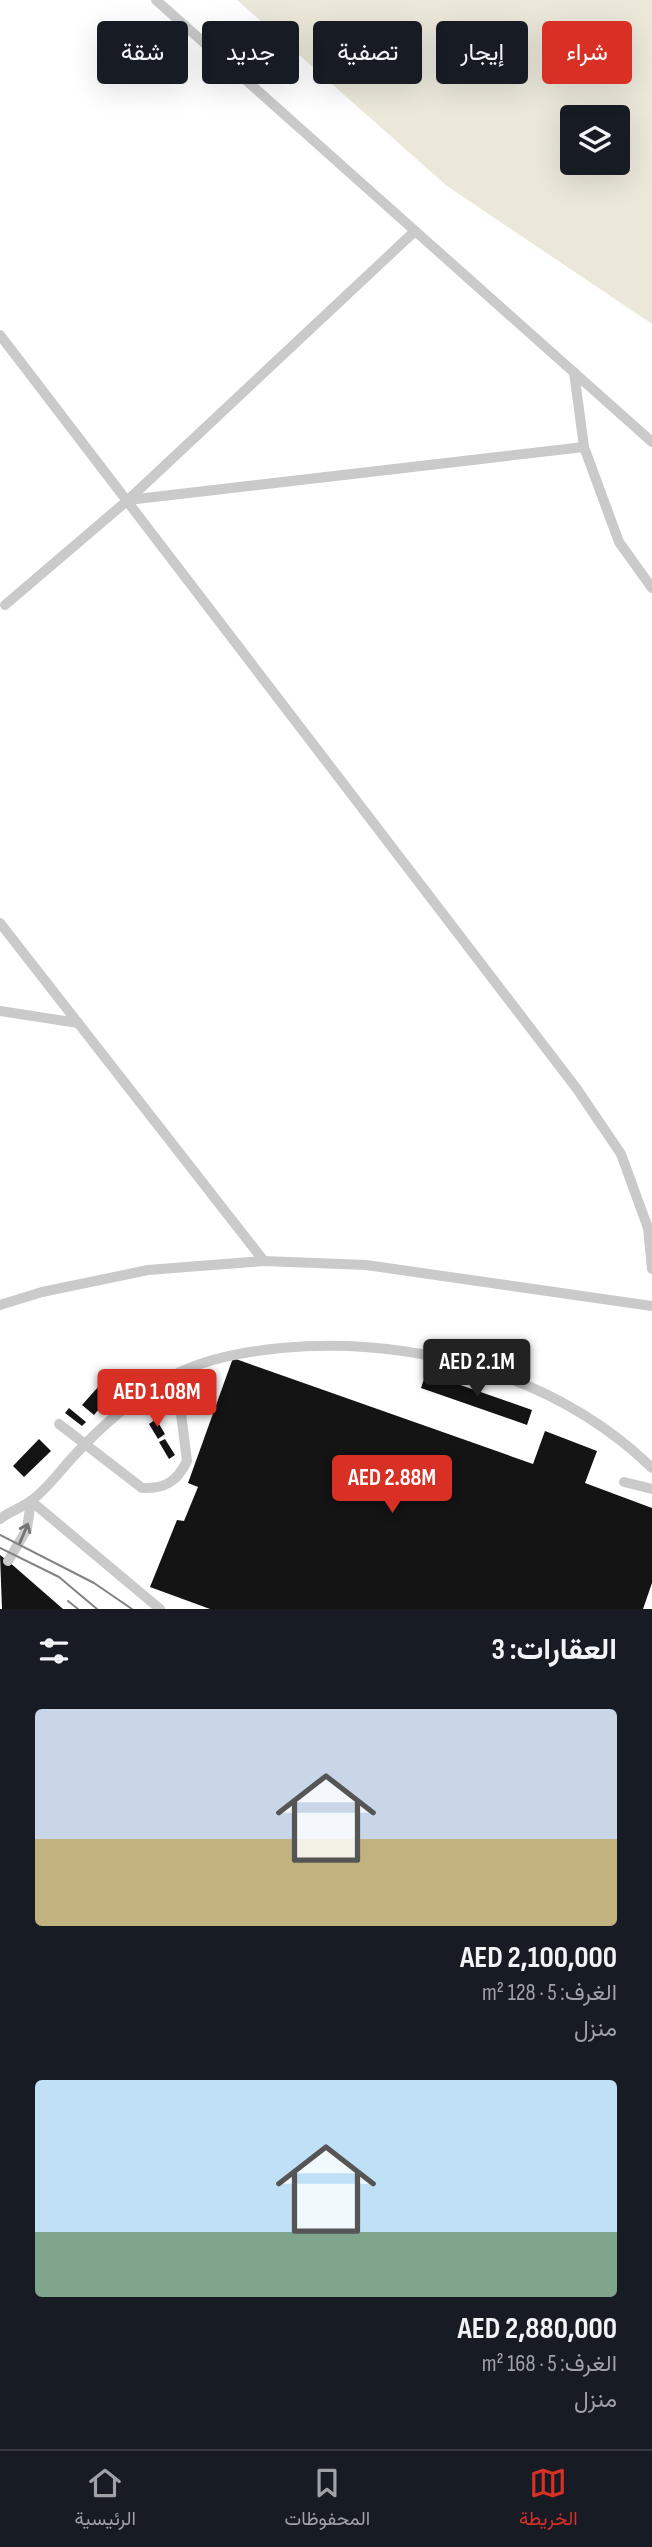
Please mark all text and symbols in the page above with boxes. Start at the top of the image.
chip: شقة [97,21,188,84]
chip: جديد [202,21,299,84]
chip: تصفية [313,21,422,84]
chip: إيجار [436,21,528,84]
chip: شراء [542,21,632,84]
map controls [560,105,630,175]
button: layers [560,105,630,175]
pin: AED 2.1M [405,1340,549,1399]
text: AED 2.1M [439,1348,515,1376]
pin: AED 1.08M [77,1370,237,1429]
text: AED 1.08M [113,1378,201,1406]
pin: AED 2.88M [312,1456,472,1515]
text: AED 2.88M [348,1464,436,1492]
one-way arrow [19,1522,32,1544]
icon: filters [35,1632,73,1670]
text: العقارات: 3 [492,1632,617,1668]
icon: home [263,1755,389,1881]
text: AED 2,100,000 [460,1940,617,1976]
text: الغرف: 5 · 128 m² [482,1979,617,2007]
text: منزل [574,2015,617,2043]
icon: home [263,2126,389,2252]
text: AED 2,880,000 [458,2311,617,2347]
text: الغرف: 5 · 168 m² [482,2350,617,2378]
text: منزل [574,2386,617,2414]
tab: الرئيسية [74,2464,136,2535]
tab: المحفوظات [285,2464,370,2535]
tab: الخريطة [519,2464,578,2535]

